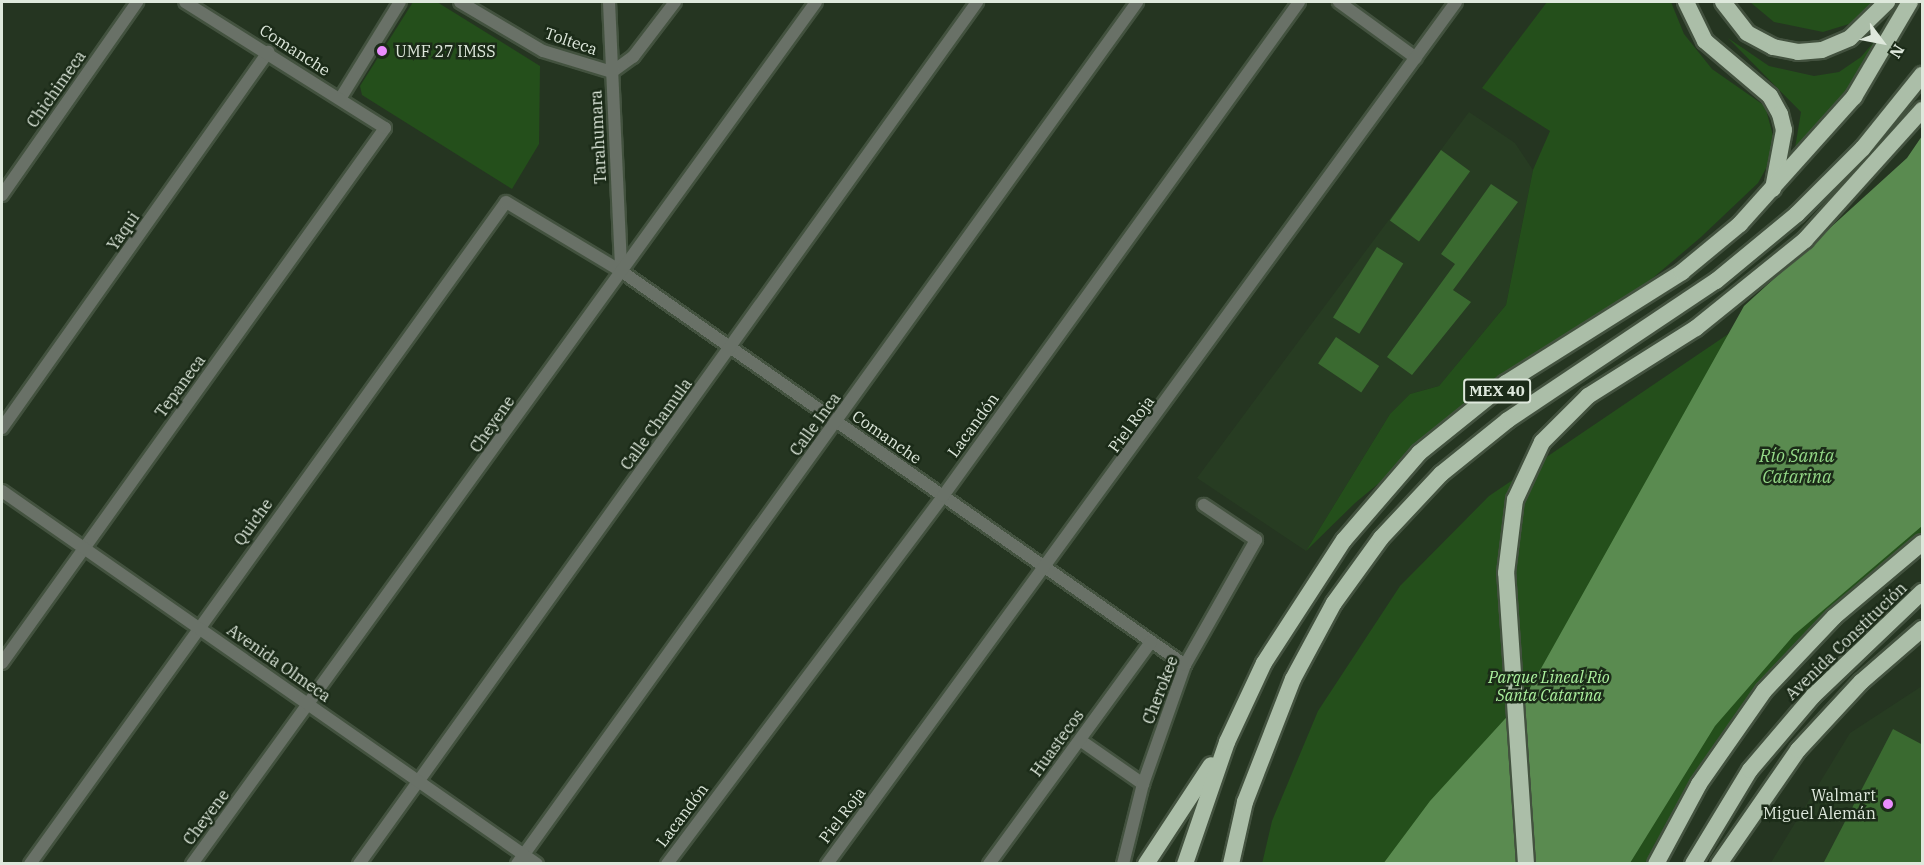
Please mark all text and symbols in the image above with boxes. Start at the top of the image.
north arrow [1852,12,1912,72]
street label: Comanche [256,20,334,80]
street label: Tolteca [542,23,600,59]
place label: UMF 27 IMSS [395,41,496,61]
text: N [1885,41,1909,62]
marker: UMF 27 IMSS [373,42,391,60]
street label: Chichimeca [22,47,90,131]
street label: Tarahumara [586,90,610,184]
street label: Yaqui [103,208,143,254]
street label: Tepaneca [151,351,209,421]
street label: Calle Chamula [616,374,696,474]
road number: MEX 40 [1462,379,1532,403]
street label: Calle Inca [786,389,844,459]
street label: Lacandón [943,389,1003,461]
street label: Cheyene [466,392,518,456]
street label: Piel Roja [1104,392,1158,456]
street label: Comanche [849,406,925,468]
water label: Río Santa Catarina [1759,446,1835,488]
street label: Quiche [230,495,276,549]
street label: Avenida Constitución [1781,578,1911,704]
street label: Avenida Olmeca [224,620,334,706]
street label: Cherokee [1138,653,1182,727]
park label: Parque Lineal Río Santa Catarina [1488,667,1610,705]
street label: Huastecos [1026,706,1088,780]
street label: Lacandón [652,780,712,850]
street label: Piel Roja [815,783,869,847]
street label: Cheyene [179,785,233,849]
place label: Walmart Miguel Alemán [1763,785,1876,823]
marker: Walmart Miguel Alemán [1881,797,1895,811]

